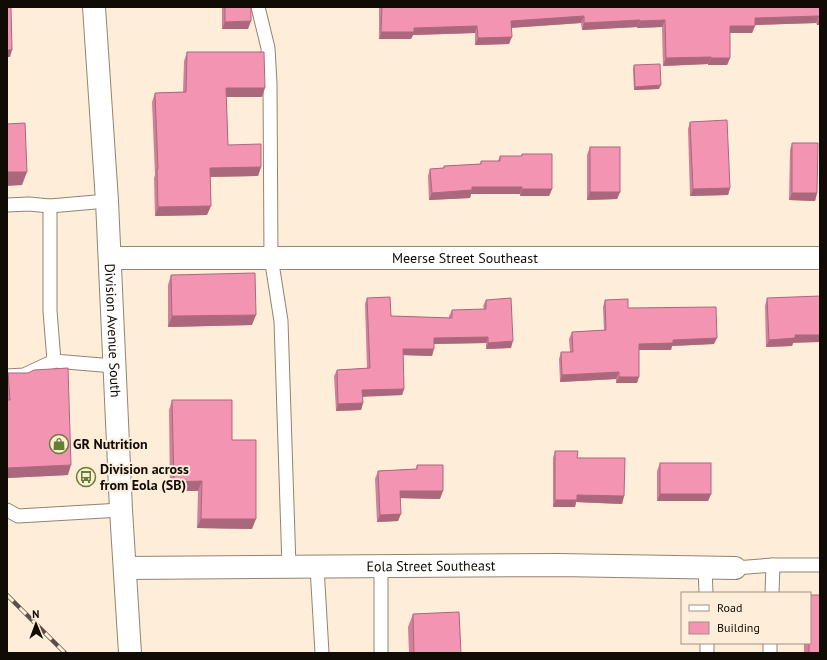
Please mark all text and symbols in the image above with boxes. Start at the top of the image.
street label: Meerse Street Southeast [392,249,538,267]
street label: Division Avenue South [101,263,125,398]
shop icon: GR Nutrition [48,433,70,455]
place label: GR Nutrition [73,435,148,453]
place label: Division across from Eola (SB) [100,460,189,494]
bus stop icon: Division across from Eola (SB) [75,466,97,488]
street label: Eola Street Southeast [366,556,496,575]
legend [681,592,811,644]
text: Road [717,600,742,615]
north arrow [16,604,56,644]
text: N [32,607,40,621]
text: Building [717,620,760,635]

